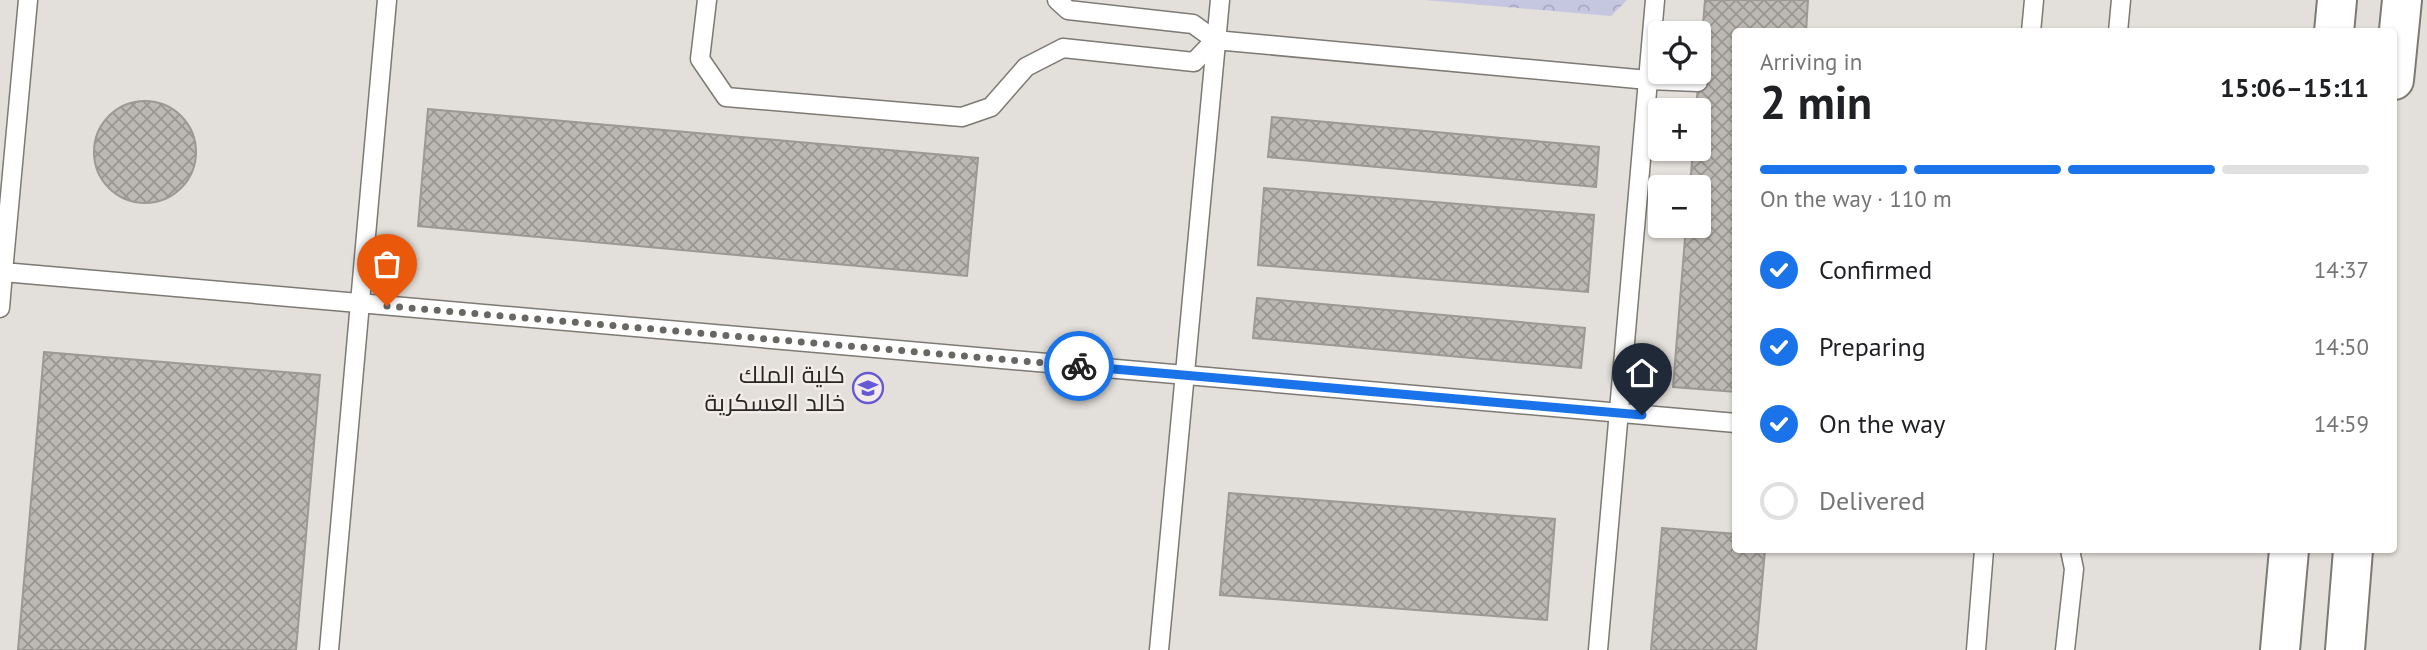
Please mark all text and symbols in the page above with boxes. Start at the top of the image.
map controls [1648,21,1711,238]
button: locate [1648,21,1711,84]
text: Arriving in [1760,47,1862,76]
text: 15:06–15:11 [2220,71,2369,104]
text: 2 min [1760,72,1872,132]
button: + [1648,98,1711,161]
button: − [1648,175,1711,238]
text: On the way · 110 m [1760,184,1952,213]
pin [357,234,417,306]
icon: bag [368,245,406,283]
icon: check [1760,251,1798,289]
text: Confirmed [1819,253,1932,286]
text: 14:37 [2314,255,2369,284]
icon: check [1760,328,1798,366]
text: Preparing [1819,330,1926,363]
courier [1044,331,1114,401]
text: 14:50 [2314,332,2369,361]
pin [1612,343,1672,415]
icon: bike [1060,347,1098,385]
icon: home [1623,354,1661,392]
place label: كلية الملك خالد العسكرية [705,359,845,418]
school or university icon: كلية الملك خالد العسكرية [851,371,885,405]
icon: check [1760,405,1798,443]
text: On the way [1819,407,1945,440]
text: 14:59 [2314,409,2369,438]
text: Delivered [1819,484,1925,517]

